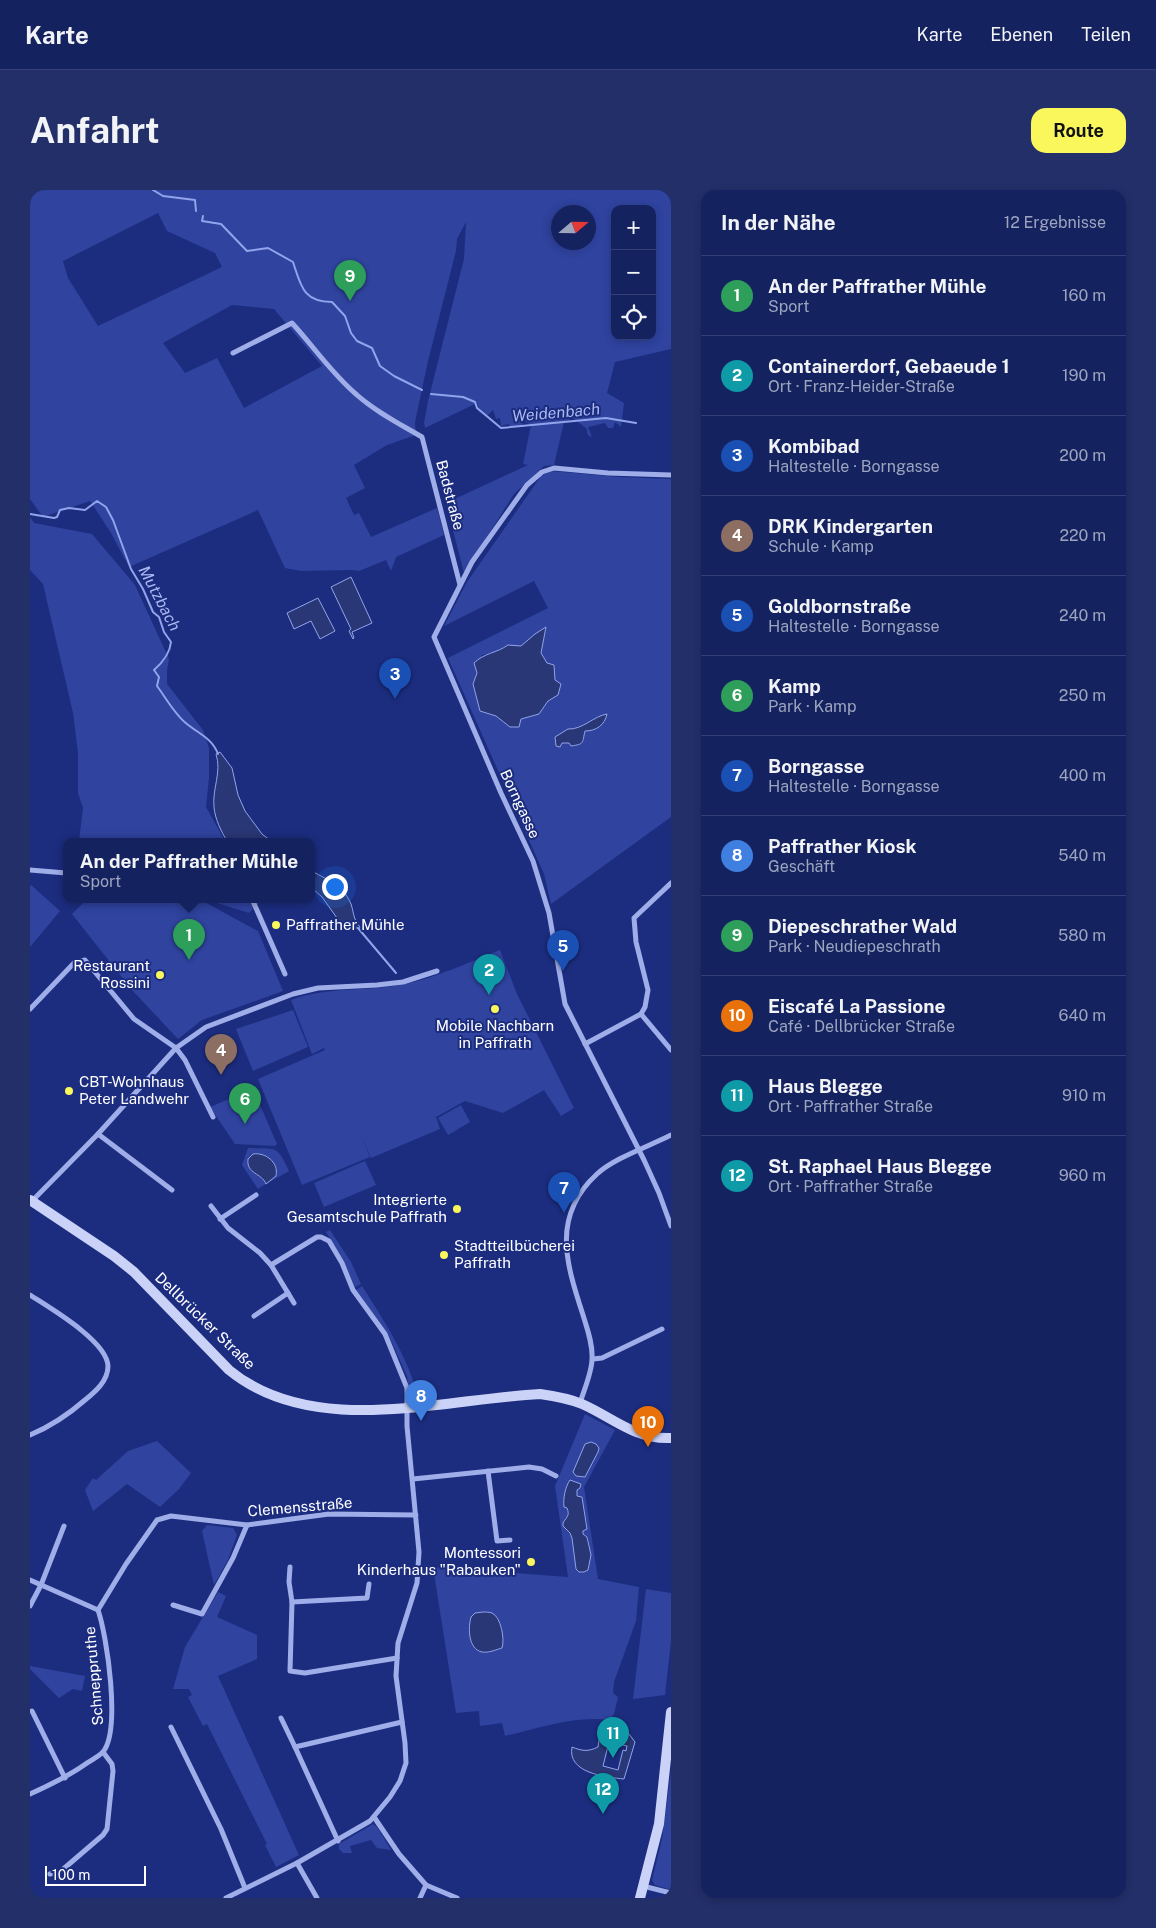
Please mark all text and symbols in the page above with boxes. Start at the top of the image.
text: Karte [25,21,89,49]
text: Karte [917,24,962,45]
text: Ebenen [990,24,1053,45]
text: Teilen [1081,24,1131,45]
button: Route [1031,108,1126,153]
text: Anfahrt [30,110,160,151]
north arrow [551,205,596,250]
map controls [611,205,656,340]
button: + [611,205,656,250]
text: In der Nähe [721,210,836,235]
text: 12 Ergebnisse [1004,213,1106,232]
button: − [611,250,656,295]
pin: 9 [334,260,366,301]
text: An der Paffrather Mühle [768,275,986,297]
text: 1 [734,286,740,305]
text: 160 m [1062,286,1106,305]
button: locate [611,295,656,340]
text: Sport [768,297,810,316]
text: Containerdorf, Gebaeude 1 [768,355,1010,377]
text: 2 [732,366,742,385]
text: 190 m [1062,366,1106,385]
text: Ort · Franz-Heider-Straße [768,377,955,396]
water label: Weidenbach [511,399,601,426]
text: Kombibad [768,435,860,457]
text: 3 [732,446,742,465]
text: 200 m [1059,446,1106,465]
text: Haltestelle · Borngasse [768,457,940,476]
street label: Badstraße [433,458,468,532]
text: DRK Kindergarten [768,515,933,537]
text: 4 [732,526,742,545]
text: 220 m [1059,526,1106,545]
text: Schule · Kamp [768,537,874,556]
water label: Mutzbach [134,562,185,634]
text: Goldbornstraße [768,595,911,617]
text: 5 [732,606,742,625]
text: 240 m [1059,606,1106,625]
text: Haltestelle · Borngasse [768,617,940,636]
pin: 3 [379,658,411,699]
text: Kamp [768,675,821,697]
text: 6 [732,686,742,705]
text: 250 m [1059,686,1106,705]
text: Park · Kamp [768,697,856,716]
text: Borngasse [768,755,864,777]
text: 7 [732,766,742,785]
text: 400 m [1059,766,1106,785]
street label: Borngasse [497,767,544,841]
text: Haltestelle · Borngasse [768,777,940,796]
text: Paffrather Kiosk [768,835,917,857]
popup [63,838,315,903]
text: 8 [732,846,742,865]
text: 540 m [1058,846,1106,865]
text: An der Paffrather Mühle [80,850,298,872]
text: Geschäft [768,857,835,876]
text: Sport [80,872,121,891]
your location [322,874,348,900]
text: Diepeschrather Wald [768,915,957,937]
place label: Paffrather Mühle [286,916,404,933]
pin: 1 [173,919,205,960]
marker: Paffrather Mühle [270,919,282,931]
text: 9 [732,926,742,945]
text: 580 m [1058,926,1106,945]
pin: 5 [547,930,579,971]
text: Park · Neudiepeschrath [768,937,941,956]
pin: 2 [473,954,505,995]
place label: Restaurant Rossini [73,957,150,991]
marker: Restaurant Rossini [154,969,166,981]
text: Eiscafé La Passione [768,995,946,1017]
marker: Mobile Nachbarn in Paffrath [489,1003,501,1015]
text: 10 [728,1006,746,1025]
text: 640 m [1058,1006,1106,1025]
place label: Mobile Nachbarn in Paffrath [436,1017,554,1051]
text: Café · Dellbrücker Straße [768,1017,955,1036]
pin: 4 [205,1034,237,1075]
place label: CBT-Wohnhaus Peter Landwehr [79,1073,189,1107]
text: Haus Blegge [768,1075,883,1097]
pin: 6 [229,1083,261,1124]
marker: CBT-Wohnhaus Peter Landwehr [63,1085,75,1097]
text: 11 [730,1086,744,1105]
text: 910 m [1062,1086,1106,1105]
text: Ort · Paffrather Straße [768,1097,933,1116]
text: St. Raphael Haus Blegge [768,1155,992,1177]
text: 12 [728,1166,746,1185]
text: 960 m [1059,1166,1106,1185]
pin: 7 [548,1172,580,1213]
text: Ort · Paffrather Straße [768,1177,933,1196]
place label: Integrierte Gesamtschule Paffrath [287,1191,447,1225]
marker: Integrierte Gesamtschule Paffrath [451,1203,463,1215]
place label: Stadtteilbücherei Paffrath [454,1237,575,1271]
marker: Stadtteilbücherei Paffrath [438,1249,450,1261]
street label: Dellbrücker Straße [152,1269,259,1373]
pin: 8 [405,1380,437,1421]
pin: 10 [632,1406,664,1447]
street label: Clemensstraße [247,1493,353,1520]
place label: Montessori Kinderhaus "Rabauken" [357,1544,521,1578]
marker: Montessori Kinderhaus "Rabauken" [525,1556,537,1568]
street label: Schneppruthe [81,1626,106,1726]
pin: 11 [597,1717,629,1758]
pin: 12 [587,1773,619,1814]
scale bar [45,1863,146,1886]
text: 100 m [52,1867,90,1883]

